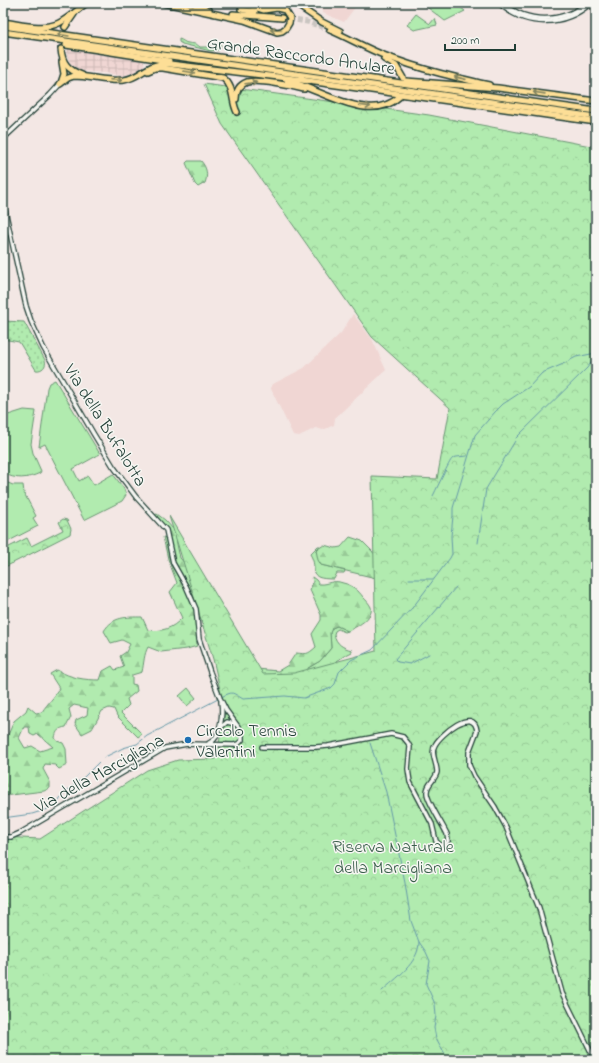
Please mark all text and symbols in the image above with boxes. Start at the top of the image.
scale bar [445,26,515,52]
one-way arrow [270,27,283,34]
one-way arrow [57,31,70,39]
street label: Grande Raccordo Anulare [205,31,397,83]
text: 200 m [451,32,480,50]
one-way arrow [182,68,195,76]
one-way arrow [454,74,467,81]
one-way arrow [109,76,122,83]
one-way arrow [244,79,257,87]
one-way arrow [533,89,546,97]
one-way arrow [358,103,371,110]
street label: Via della Bufalotta [56,359,152,492]
place label: Circolo Tennis Valentini [195,719,297,766]
street label: Via della Marcigliana [30,728,170,823]
marker: Circolo Tennis Valentini [183,735,193,745]
park label: Riserva Naturale della Marcigliana [332,835,455,883]

